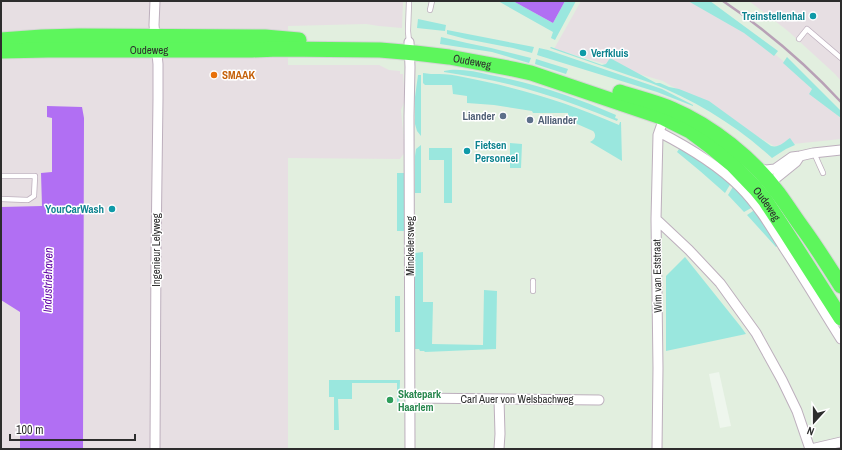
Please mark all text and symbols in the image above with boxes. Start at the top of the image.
place label: Treinstellenhal [742,9,805,23]
marker: Treinstellenhal [808,11,818,21]
street label: Oudeweg [130,43,168,57]
place label: Verfkluis [591,46,628,60]
marker: Verfkluis [578,48,588,58]
street label: Oudeweg [452,51,493,72]
place label: SMAAK [222,68,256,82]
marker: SMAAK [209,70,219,80]
place label: Liander [462,109,495,123]
marker: Liander [498,111,508,121]
place label: Alliander [538,113,577,127]
marker: Alliander [525,115,535,125]
place label: Fietsen Personeel [475,138,518,165]
marker: Fietsen Personeel [462,146,472,156]
street label: Oudeweg [750,184,784,224]
place label: YourCarWash [45,202,104,216]
marker: YourCarWash [107,204,117,214]
street label: Ingenieur Lelyweg [149,213,163,287]
street label: Minckelersweg [403,216,417,276]
street label: Wim van Eststraat [649,239,665,313]
water label: Industriehaven [39,247,57,313]
place label: Skatepark Haarlem [398,387,442,414]
street label: Carl Auer von Welsbachweg [460,392,574,406]
marker: Skatepark Haarlem [385,395,395,405]
north arrow [794,402,834,442]
scale bar [10,416,135,442]
text: 100 m [16,422,43,438]
text: N [805,424,816,439]

